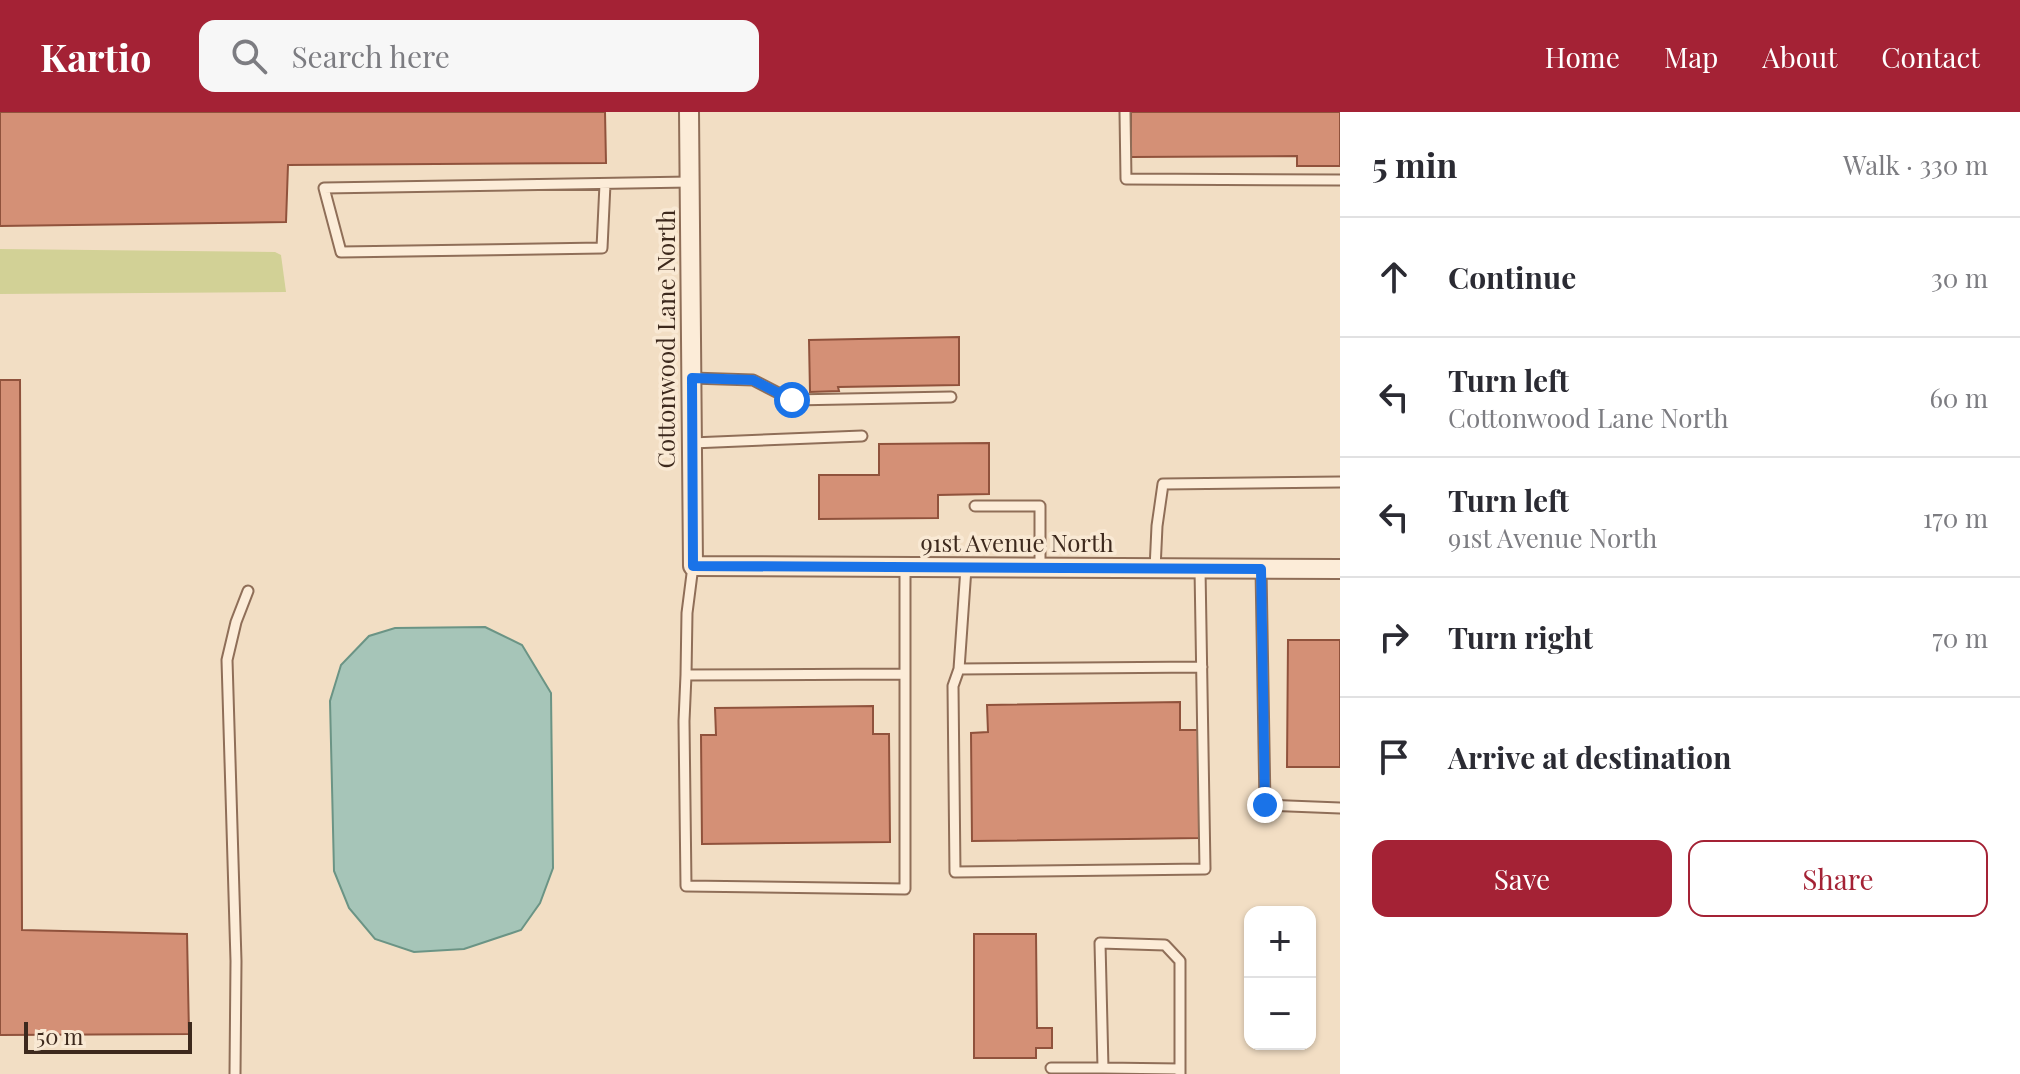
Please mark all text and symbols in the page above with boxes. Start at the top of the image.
search box [199,20,759,92]
text: Kartio [40,31,151,82]
icon: search [227,34,271,78]
text: Search here [291,36,450,76]
text: Home [1545,38,1620,75]
text: Map [1664,38,1718,75]
text: About [1762,38,1837,75]
text: Contact [1881,38,1980,75]
text: 5 min [1372,141,1457,187]
text: Walk · 330 m [1843,147,1988,182]
street label: Cottonwood Lane North [649,210,681,468]
icon: ahead [1372,255,1416,299]
text: Continue [1448,257,1576,297]
text: 30 m [1931,260,1988,295]
text: Turn left [1448,360,1569,400]
icon: left [1372,375,1416,419]
text: 60 m [1929,380,1988,415]
route start [774,382,810,418]
text: Cottonwood Lane North [1448,400,1729,435]
text: Turn left [1448,480,1569,520]
icon: left [1372,495,1416,539]
text: 170 m [1923,500,1988,535]
text: 91st Avenue North [1448,520,1657,555]
street label: 91st Avenue North [920,526,1114,558]
icon: right [1372,615,1416,659]
text: Turn right [1448,617,1593,657]
text: 70 m [1932,620,1988,655]
icon: arrive [1372,735,1416,779]
text: Arrive at destination [1448,737,1731,777]
route end [1247,787,1283,823]
button: Save [1372,840,1672,917]
button: Share [1688,840,1988,917]
map controls [1244,906,1316,1050]
button: + [1244,906,1316,978]
button: − [1244,978,1316,1050]
scale bar [24,1018,192,1054]
text: 50 m [36,1021,83,1051]

